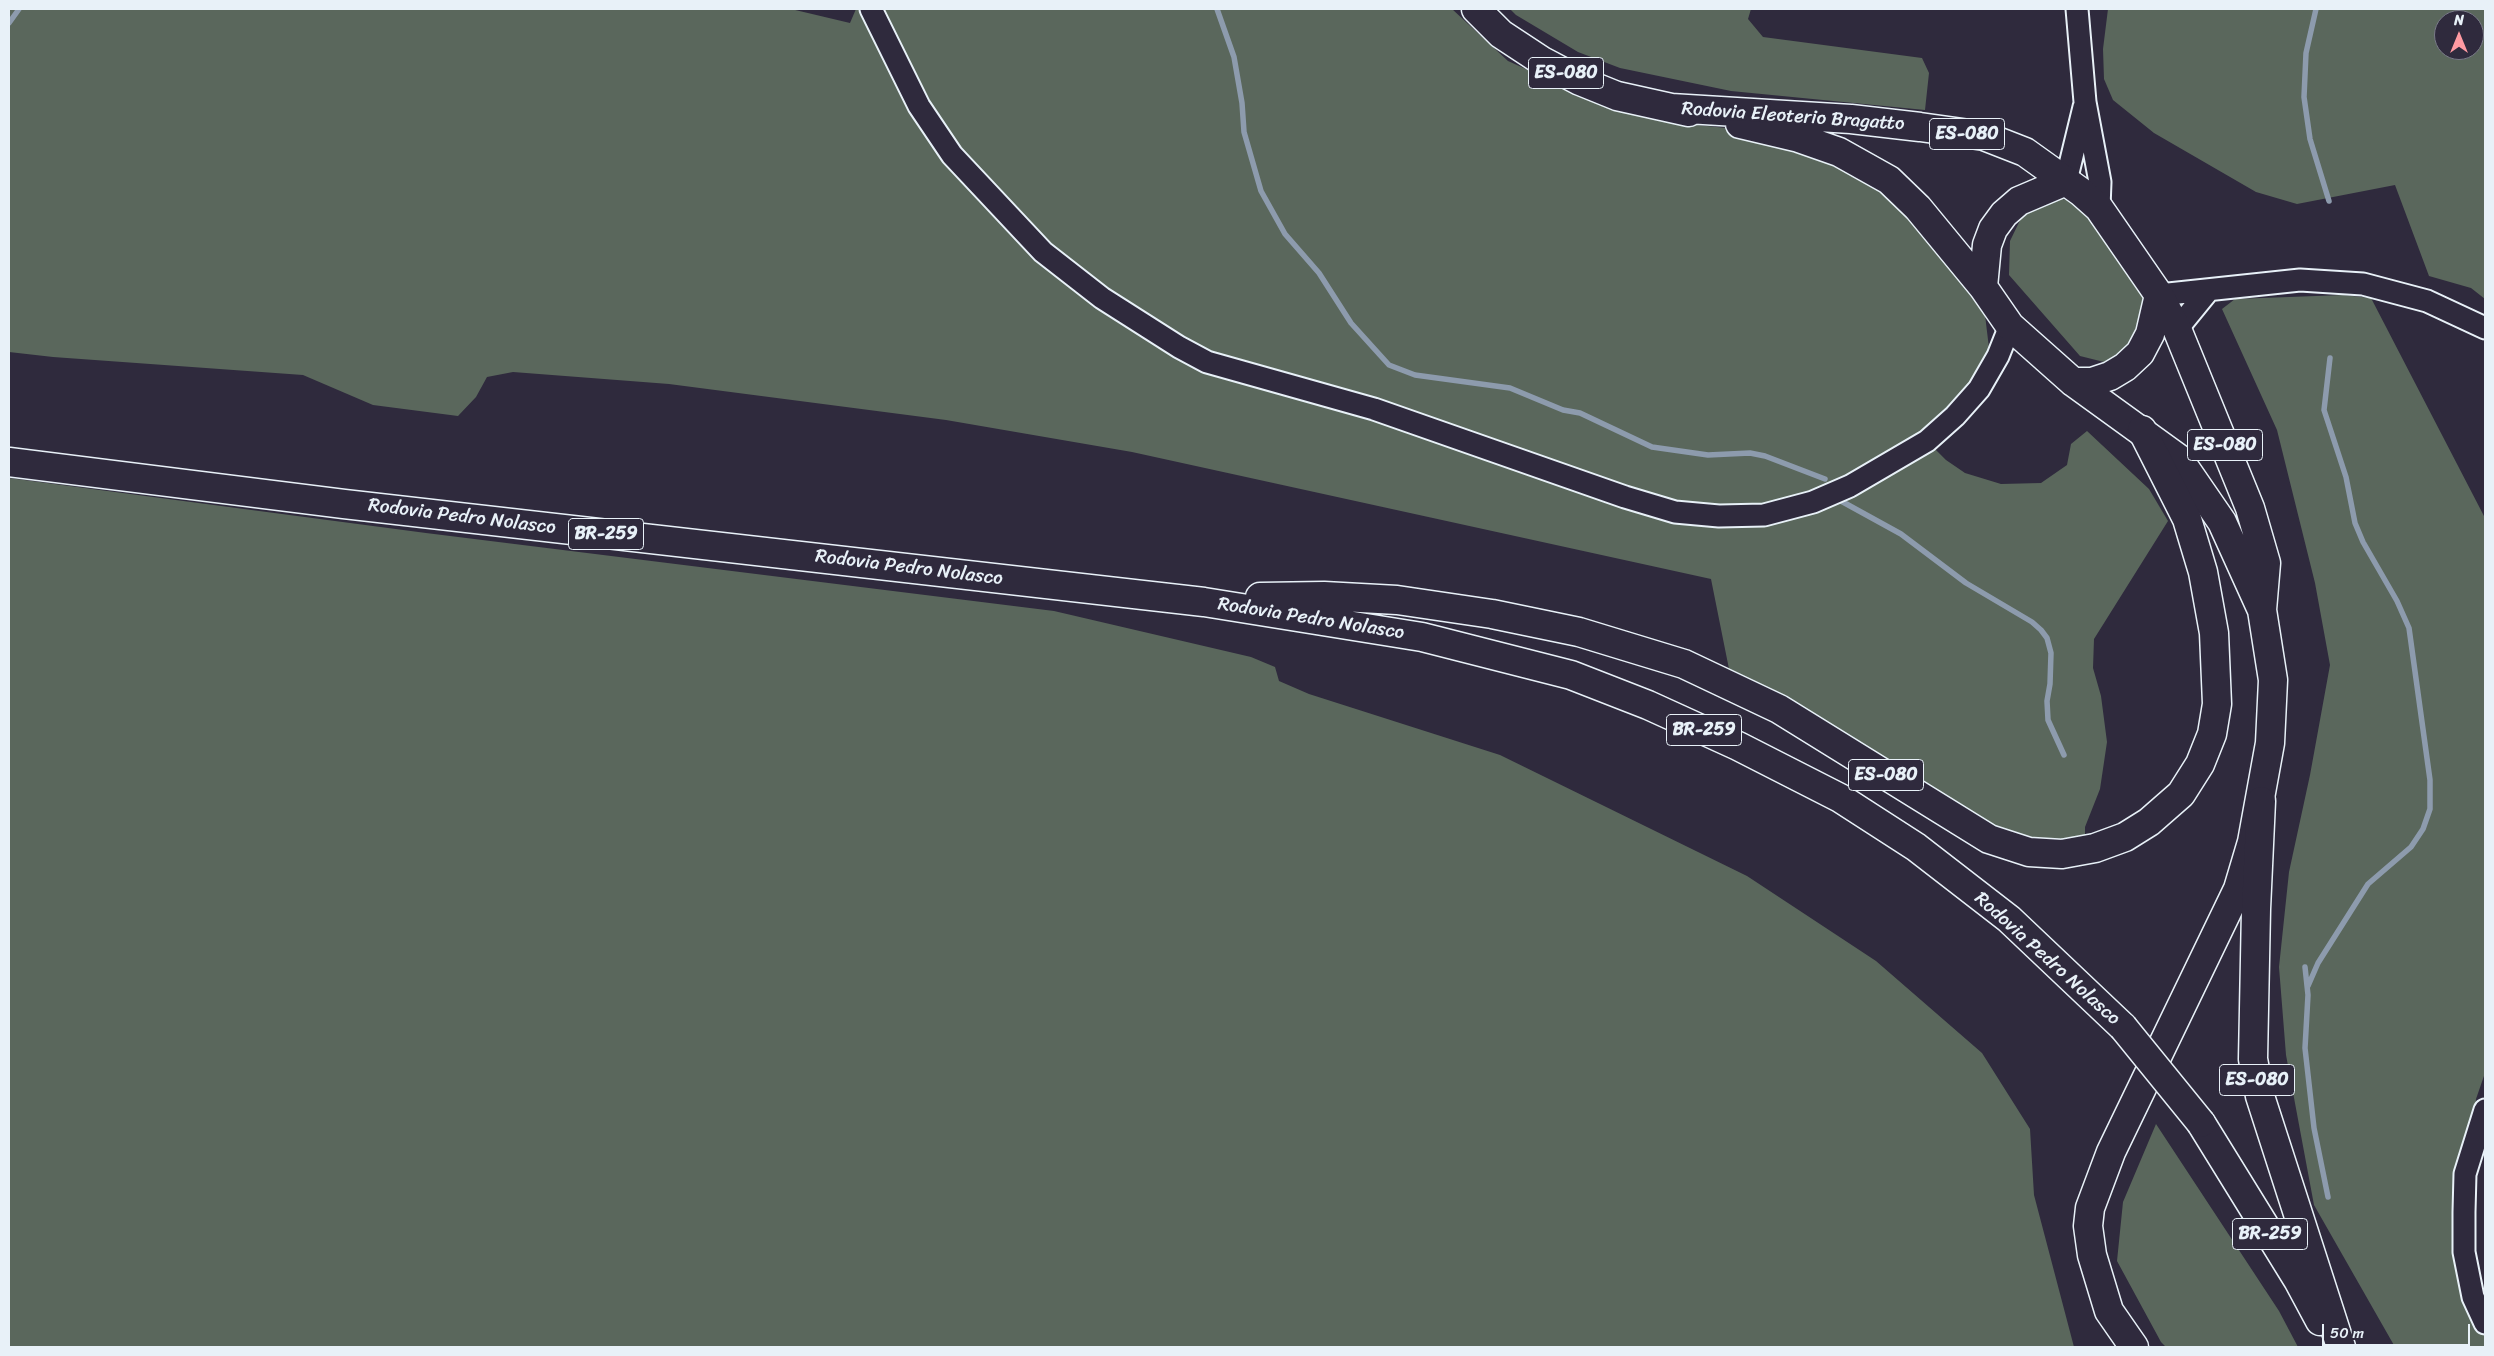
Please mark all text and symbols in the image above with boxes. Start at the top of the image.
text: N [2454,8,2464,33]
north arrow [2434,10,2484,60]
road number: ES-080 [1528,58,1604,88]
street label: Rodovia Eleoterio Bragatto [1681,98,1905,136]
road number: ES-080 [1930,118,2004,150]
road number: ES-080 [2188,430,2262,460]
street label: Rodovia Pedro Nolasco [367,494,557,540]
road number: BR-259 [568,518,644,550]
street label: Rodovia Pedro Nolasco [814,545,1004,591]
street label: Rodovia Pedro Nolasco [1216,593,1406,645]
road number: BR-259 [1666,714,1742,746]
road number: ES-080 [1848,760,1924,790]
street label: Rodovia Pedro Nolasco [1969,887,2125,1031]
road number: ES-080 [2220,1064,2294,1096]
road number: BR-259 [2232,1218,2308,1250]
scale bar [2324,1314,2472,1346]
text: 50 m [2330,1320,2364,1346]

